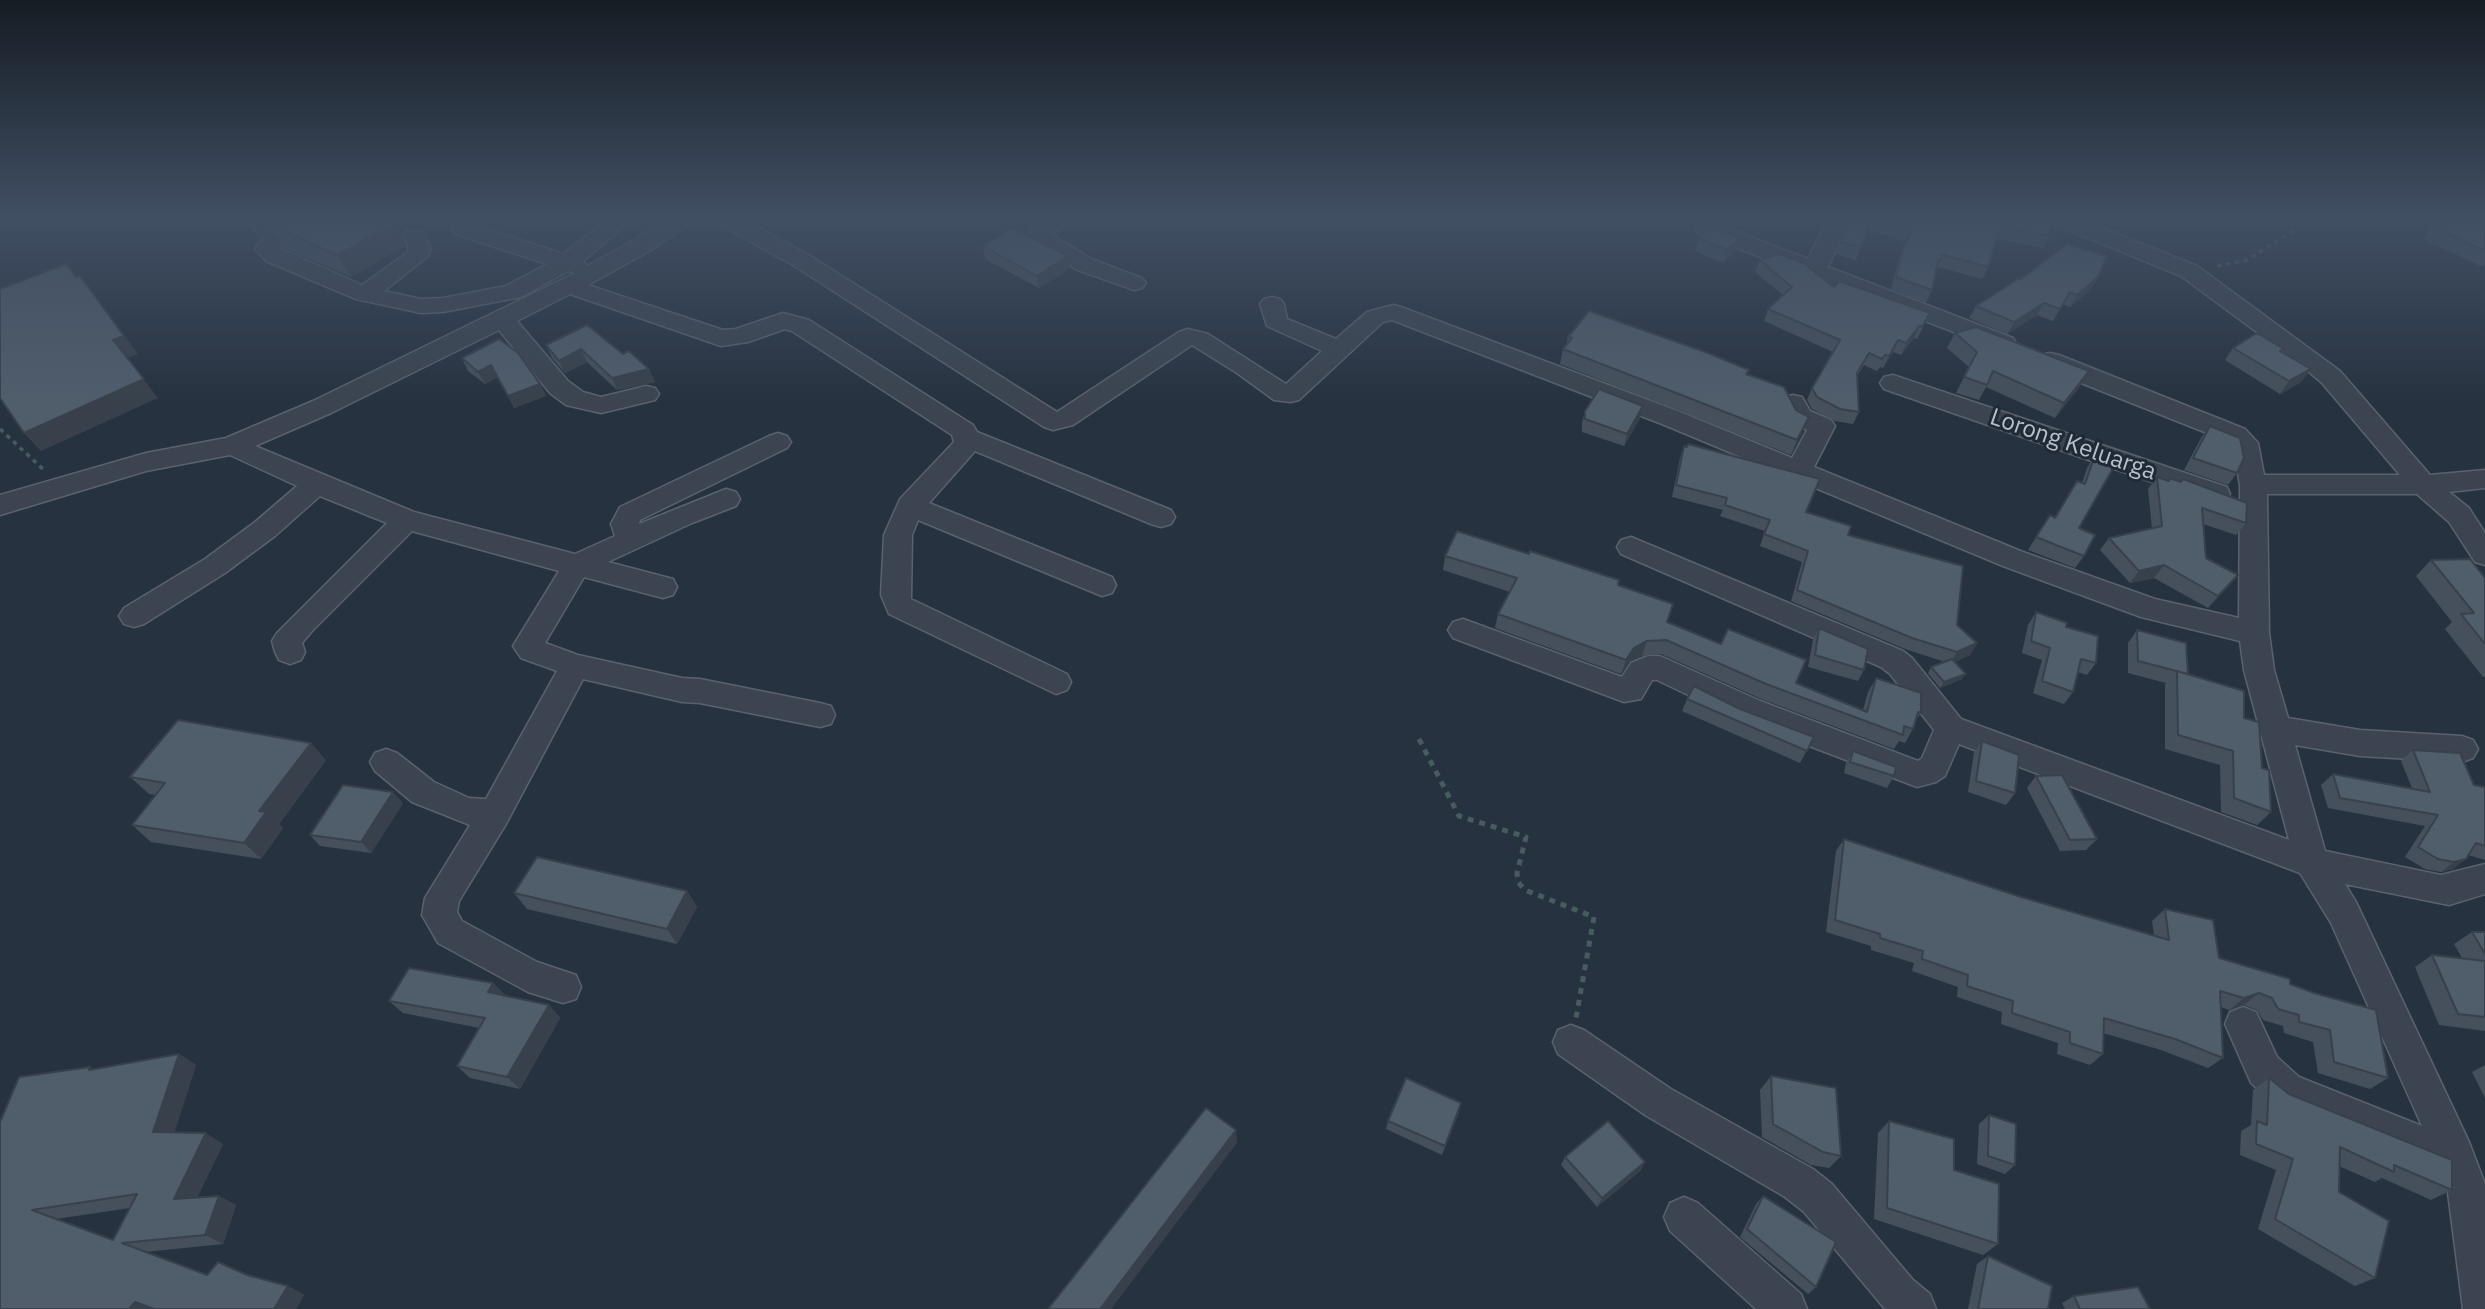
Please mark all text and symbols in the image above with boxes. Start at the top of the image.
street label: Lorong Keluarga [1986,403,2160,487]

